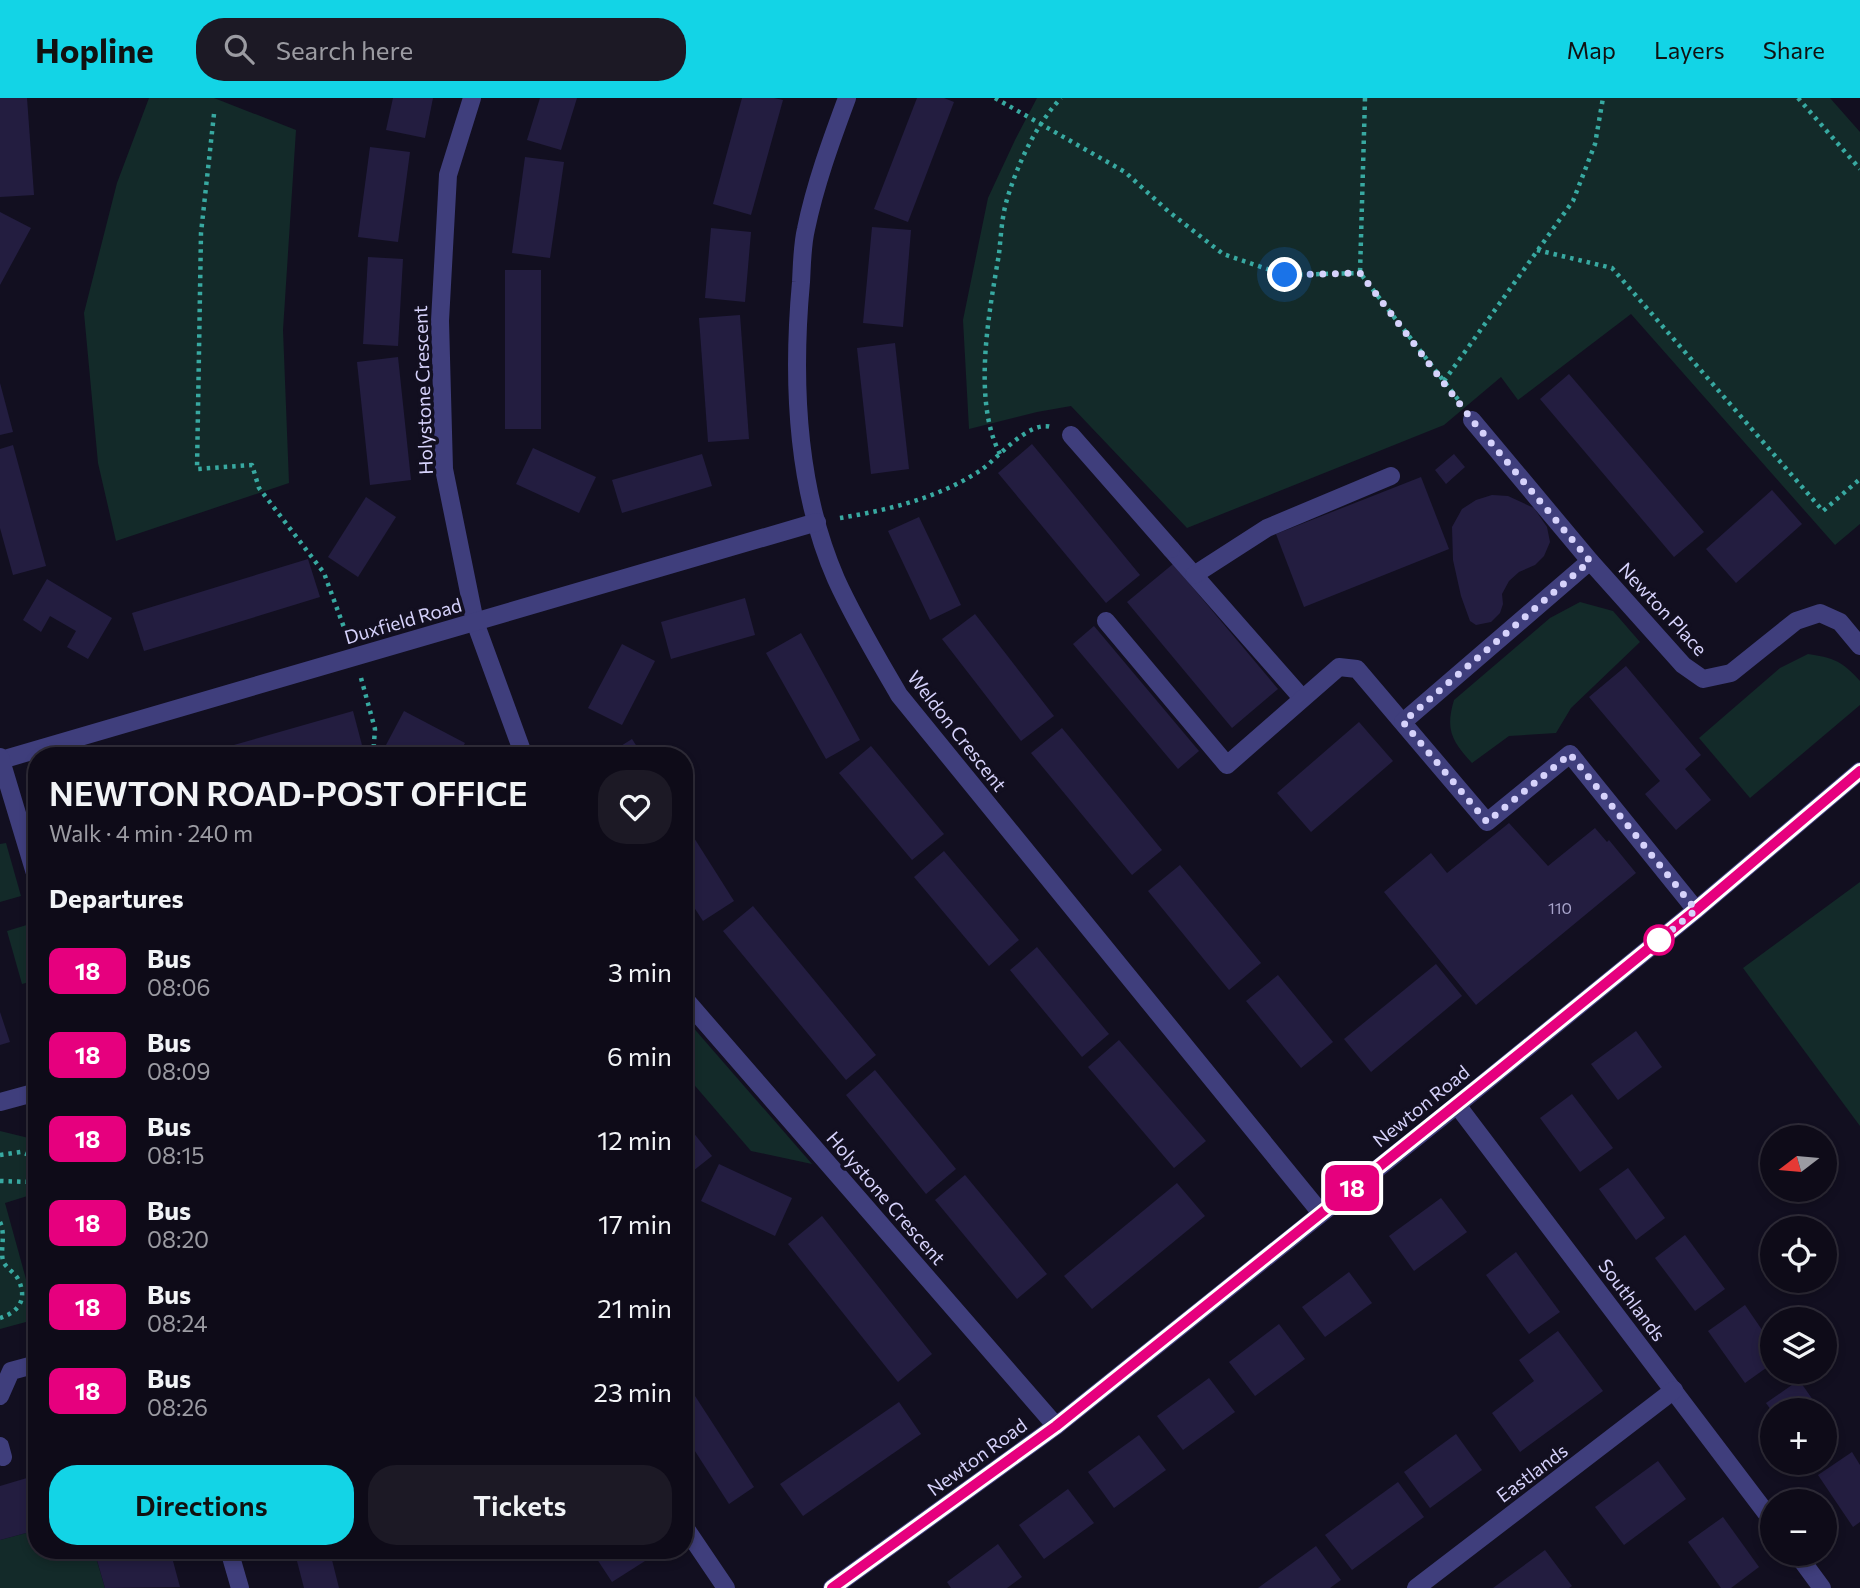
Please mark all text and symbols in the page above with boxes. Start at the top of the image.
search box [196,18,686,81]
text: Hopline [35,29,154,70]
icon: search [220,30,258,68]
text: Search here [276,34,413,65]
text: Map [1567,35,1616,64]
text: Layers [1654,35,1725,64]
text: Share [1763,35,1825,64]
your location [1267,257,1302,292]
street label: Holystone Crescent [408,305,437,475]
street label: Newton Place [1614,557,1712,660]
street label: Duxfield Road [342,593,464,648]
street label: Weldon Crescent [903,666,1012,796]
button: heart [598,770,672,844]
text: NEWTON ROAD-POST OFFICE [49,772,528,813]
text: Walk · 4 min · 240 m [49,819,253,847]
text: Departures [49,882,184,913]
house number: 110 [1548,898,1572,917]
unlabelled marker [1644,925,1674,955]
text: Bus [147,942,191,973]
text: 18 [75,956,100,985]
text: 3 min [608,956,672,987]
text: 08:06 [147,973,210,1001]
text: Bus [147,1026,191,1057]
text: 18 [75,1040,100,1069]
text: 6 min [607,1040,672,1071]
text: 08:09 [147,1057,210,1085]
street label: Newton Road [1368,1060,1473,1151]
text: Bus [147,1110,191,1141]
text: 18 [75,1124,100,1153]
text: 12 min [597,1124,672,1155]
north arrow [1760,1125,1838,1202]
map controls [1760,1125,1837,1566]
street label: Holystone Crescent [822,1126,951,1269]
text: 08:15 [147,1141,204,1169]
line badge: 18 [1320,1165,1384,1211]
text: 18 [1339,1173,1365,1202]
text: Bus [147,1194,191,1225]
text: 18 [75,1208,100,1237]
text: 17 min [598,1208,672,1239]
button: locate [1760,1216,1837,1293]
text: 08:20 [147,1225,209,1253]
street label: Southlands [1594,1254,1671,1345]
text: Bus [147,1278,191,1309]
text: 18 [75,1292,100,1321]
text: 21 min [597,1292,672,1323]
button: layers [1760,1307,1837,1384]
text: 08:24 [147,1309,208,1337]
text: Bus [147,1362,191,1393]
text: 18 [75,1376,100,1405]
text: 23 min [594,1376,672,1407]
text: 08:26 [147,1393,208,1421]
button: + [1760,1398,1837,1475]
street label: Newton Road [923,1413,1031,1500]
street label: Eastlands [1492,1438,1572,1507]
button: Directions [49,1465,354,1545]
button: Tickets [368,1465,672,1545]
button: − [1760,1489,1837,1566]

